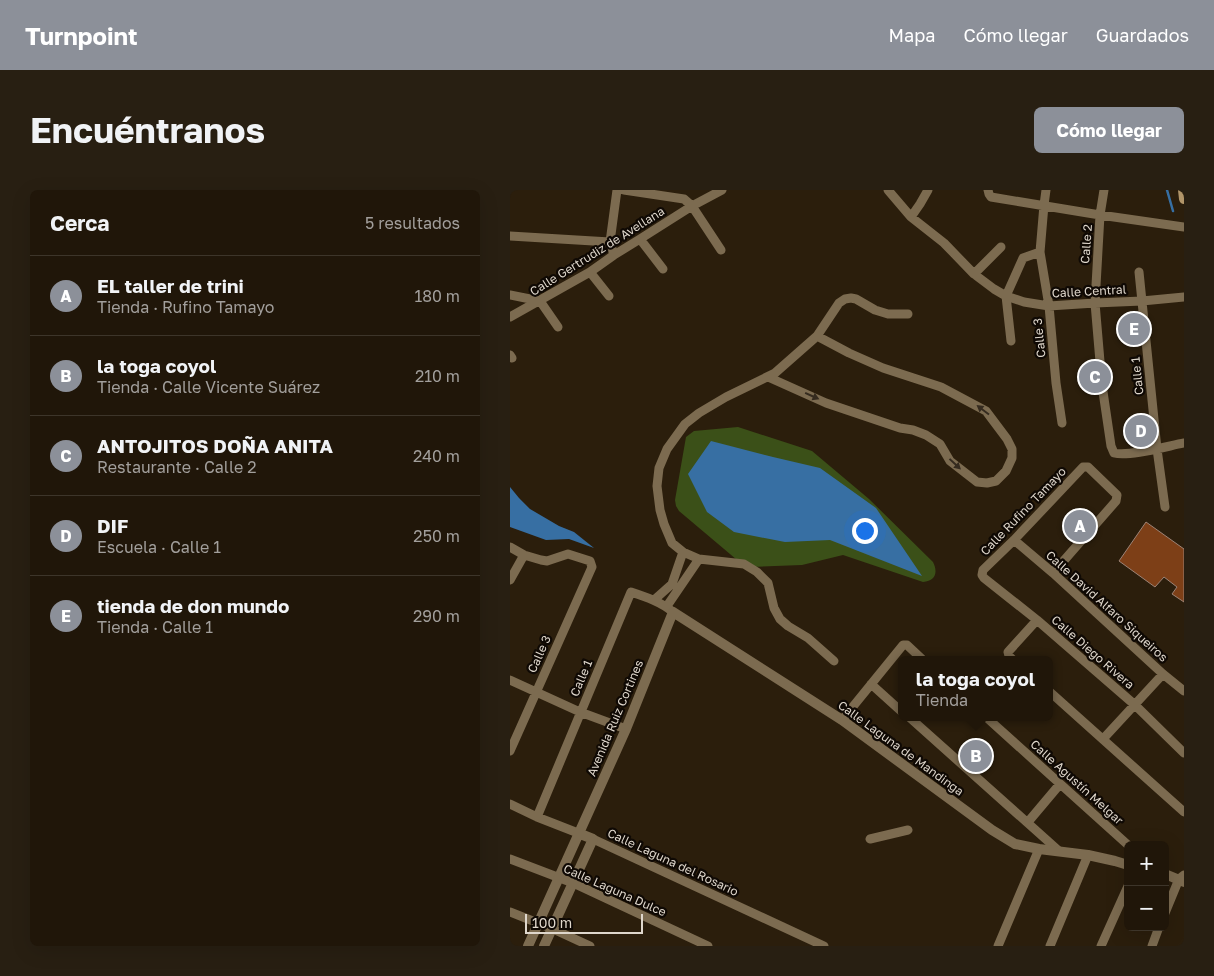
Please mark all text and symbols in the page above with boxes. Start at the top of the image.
text: Turnpoint [25,21,138,50]
text: Mapa [889,24,935,46]
text: Cómo llegar [963,24,1068,46]
text: Guardados [1096,24,1189,46]
button: Cómo llegar [1034,107,1184,153]
text: Encuéntranos [30,109,265,151]
street label: Calle Gertrudiz de Avellana [527,203,667,299]
text: Cerca [50,210,109,236]
text: 5 resultados [365,213,460,233]
street label: Calle 2 [1077,224,1095,264]
text: EL taller de trini [97,274,244,297]
street label: Calle Central [1051,282,1127,300]
text: A [60,286,72,306]
text: 180 m [414,286,460,306]
text: Tienda · Rufino Tamayo [97,297,274,317]
pin: E [1118,310,1150,348]
street label: Calle 3 [1029,318,1049,358]
text: la toga coyol [97,354,216,377]
street label: Calle 1 [1128,356,1146,396]
pin: C [1079,358,1111,396]
text: B [60,366,72,386]
text: 210 m [415,366,460,386]
text: Tienda · Calle Vicente Suárez [97,377,320,397]
one-way arrow [805,393,819,401]
one-way arrow [977,405,990,416]
pin: D [1125,412,1157,450]
text: ANTOJITOS DOÑA ANITA [97,434,333,457]
text: C [60,446,72,466]
text: 240 m [413,446,460,466]
text: Restaurante · Calle 2 [97,457,256,477]
one-way arrow [948,458,960,470]
street label: Calle Rufino Tamayo [977,464,1069,558]
pin: A [1064,507,1096,545]
text: DIF [97,514,128,537]
your location [852,518,878,544]
text: D [60,526,72,546]
text: 250 m [413,526,460,546]
text: Escuela · Calle 1 [97,537,221,557]
street label: Calle David Alfaro Siqueiros [1043,547,1171,665]
text: tienda de don mundo [97,594,289,617]
text: E [61,606,71,626]
text: 290 m [413,606,460,626]
street label: Calle Diego Rivera [1049,612,1137,692]
text: Tienda · Calle 1 [97,617,213,637]
street label: Calle 3 [524,633,554,675]
popup [898,656,1053,721]
street label: Calle 1 [567,657,595,699]
street label: Avenida Ruiz Cortines [584,658,646,778]
text: la toga coyol [916,667,1035,690]
text: Tienda [916,690,968,710]
street label: Calle Laguna de Mandinga [835,697,967,799]
street label: Calle Agustín Melgar [1028,736,1127,828]
pin: B [960,737,992,775]
street label: Calle Laguna del Rosario [605,825,741,899]
map controls [1124,841,1169,931]
button: + [1124,841,1169,886]
street label: Calle Laguna Dulce [561,861,669,919]
button: − [1124,886,1169,931]
scale bar [525,911,642,934]
text: 100 m [532,914,572,931]

